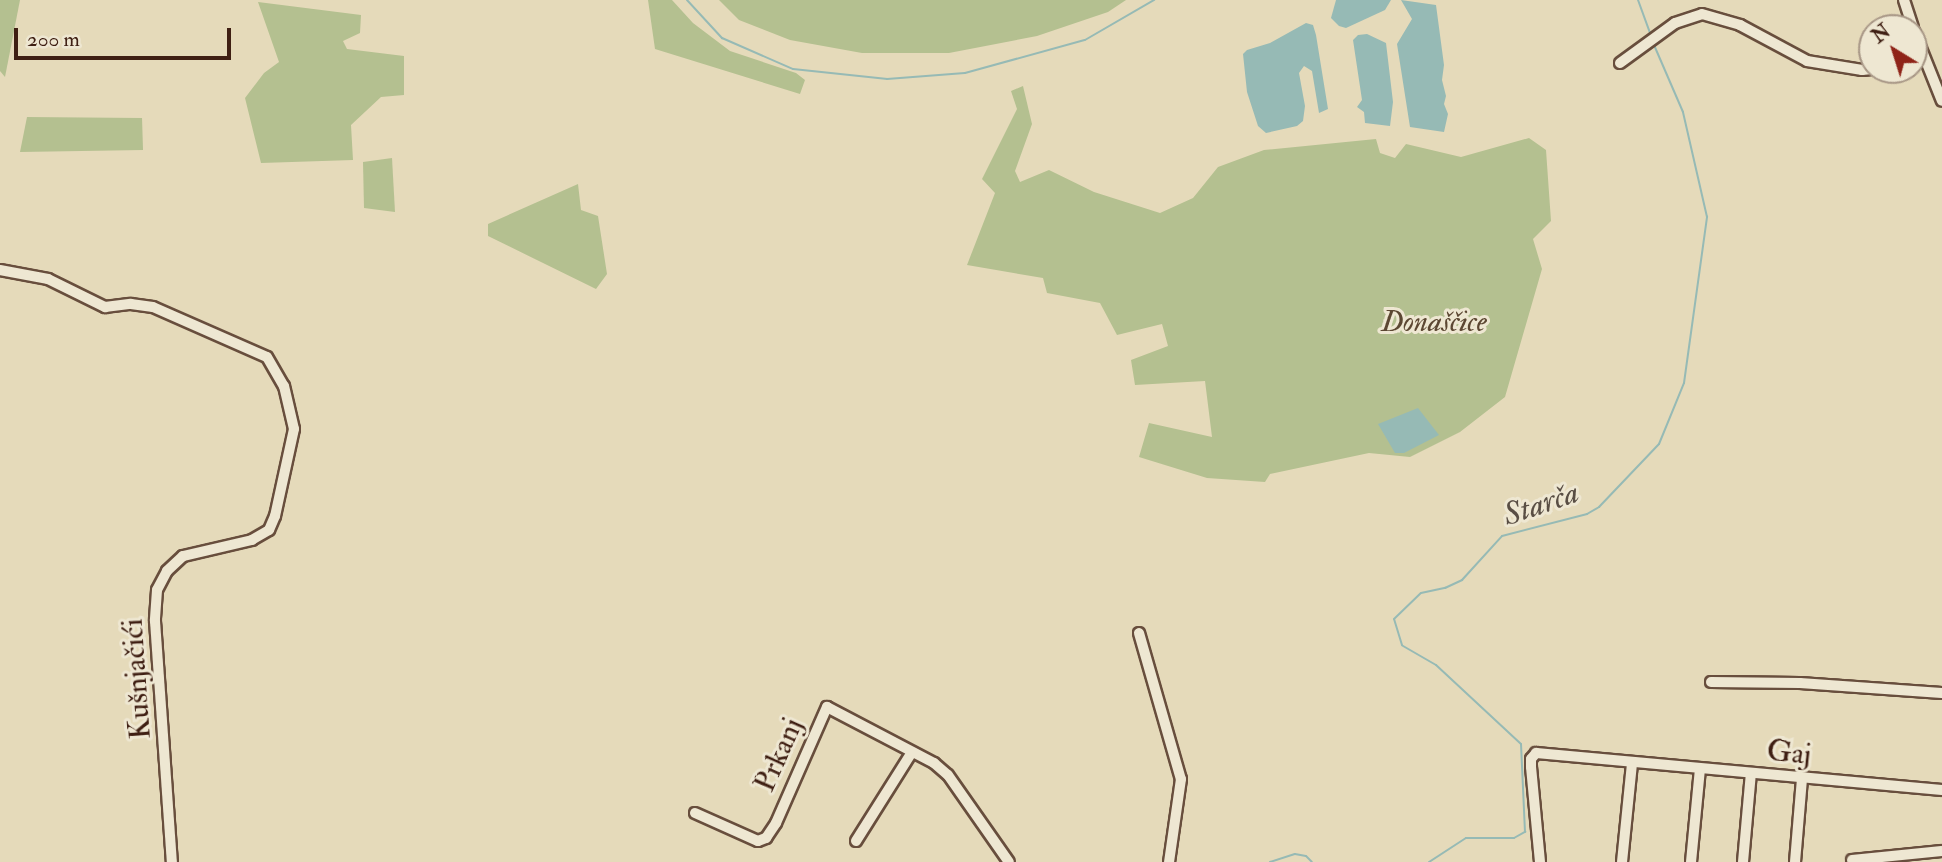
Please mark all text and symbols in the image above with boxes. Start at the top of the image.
scale bar [18,14,234,58]
north arrow [1858,14,1928,84]
text: N [1867,19,1895,49]
text: 200 m [27,26,80,53]
park label: Donaščice [1381,304,1487,340]
water label: Starča [1498,473,1584,535]
street label: Kušnjačići [115,617,159,741]
street label: Prkanj [747,712,811,798]
street label: Gaj [1765,733,1813,773]

